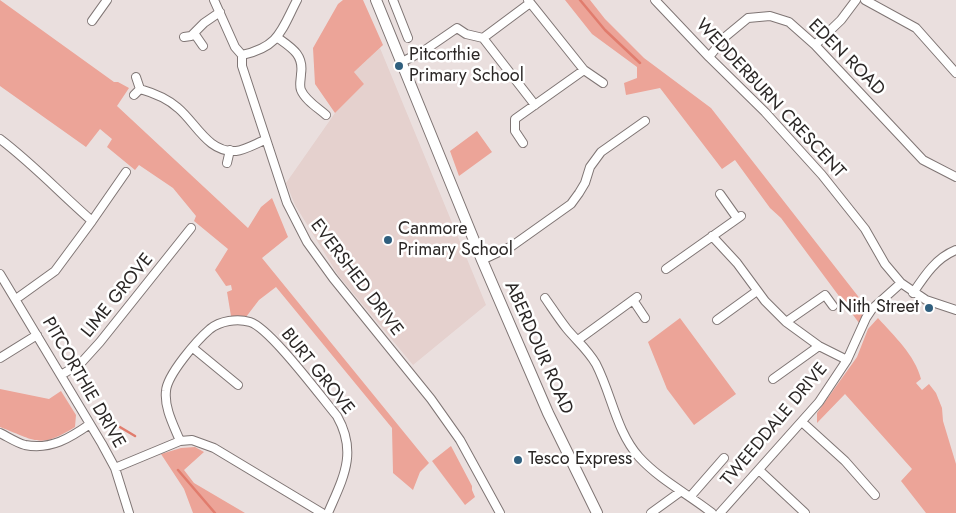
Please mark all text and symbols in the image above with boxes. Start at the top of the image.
street label: WEDDERBURN CRESCENT [691,15,849,183]
street label: EDEN ROAD [803,15,889,101]
place label: Pitcorthie Primary School [409,45,524,88]
marker: Pitcorthie Primary School [393,60,405,72]
street label: EVERSHED DRIVE [305,215,407,341]
place label: Canmore Primary School [398,219,513,262]
marker: Canmore Primary School [382,234,394,246]
street label: LIME GROVE [78,250,158,342]
street label: ABERDOUR ROAD [499,278,577,418]
place label: Nith Street [838,297,919,319]
marker: Nith Street [923,302,935,314]
street label: PITCORTHIE DRIVE [37,314,129,452]
street label: BURT GROVE [276,325,358,419]
street label: TWEEDDALE DRIVE [717,359,833,491]
place label: Tesco Express [528,449,632,471]
marker: Tesco Express [512,454,524,466]

